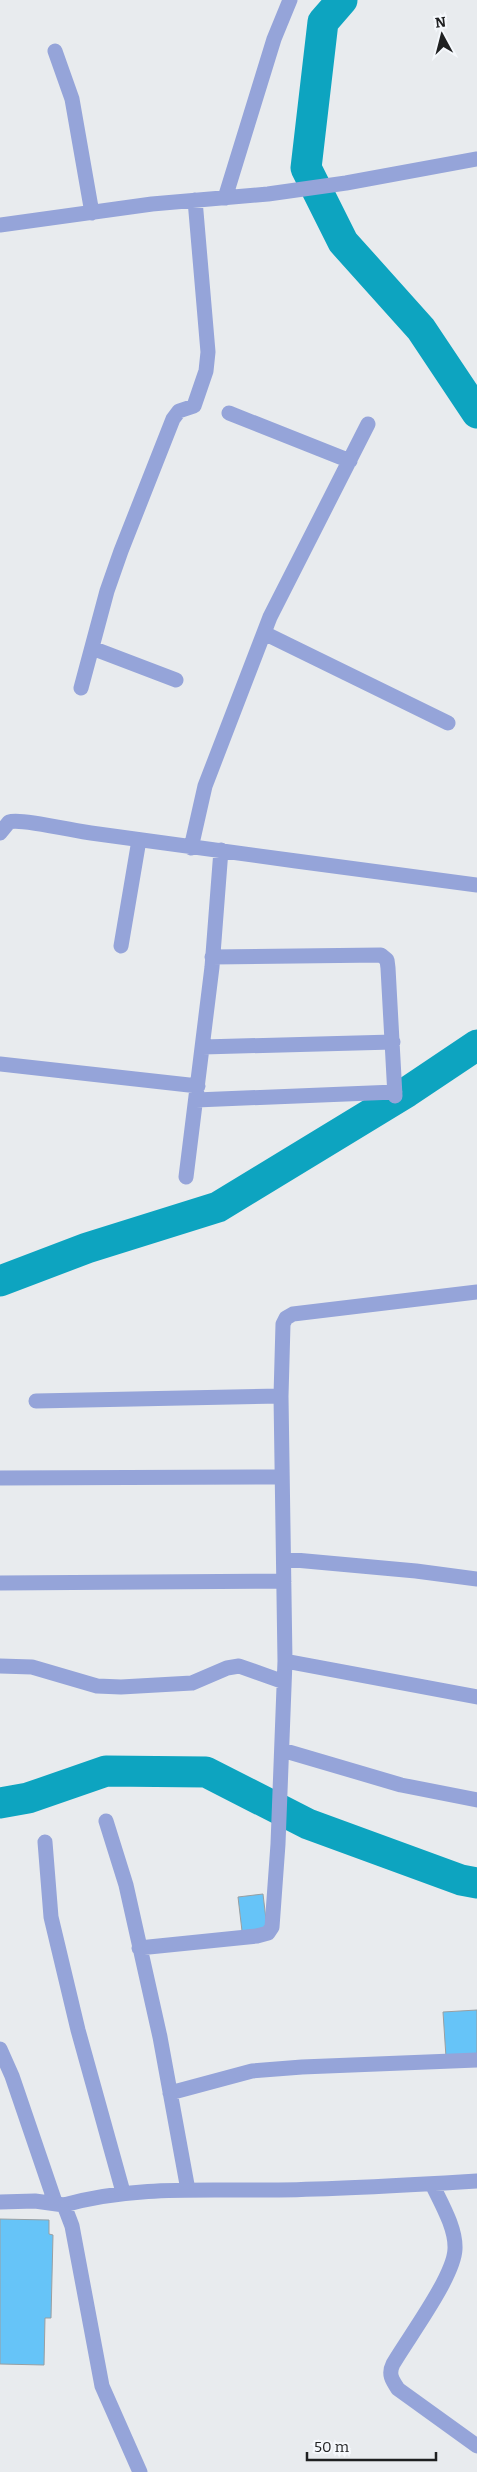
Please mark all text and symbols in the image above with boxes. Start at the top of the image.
north arrow [417,10,467,60]
text: N [434,13,447,32]
scale bar [307,2430,436,2462]
text: 50 m [314,2438,350,2456]

